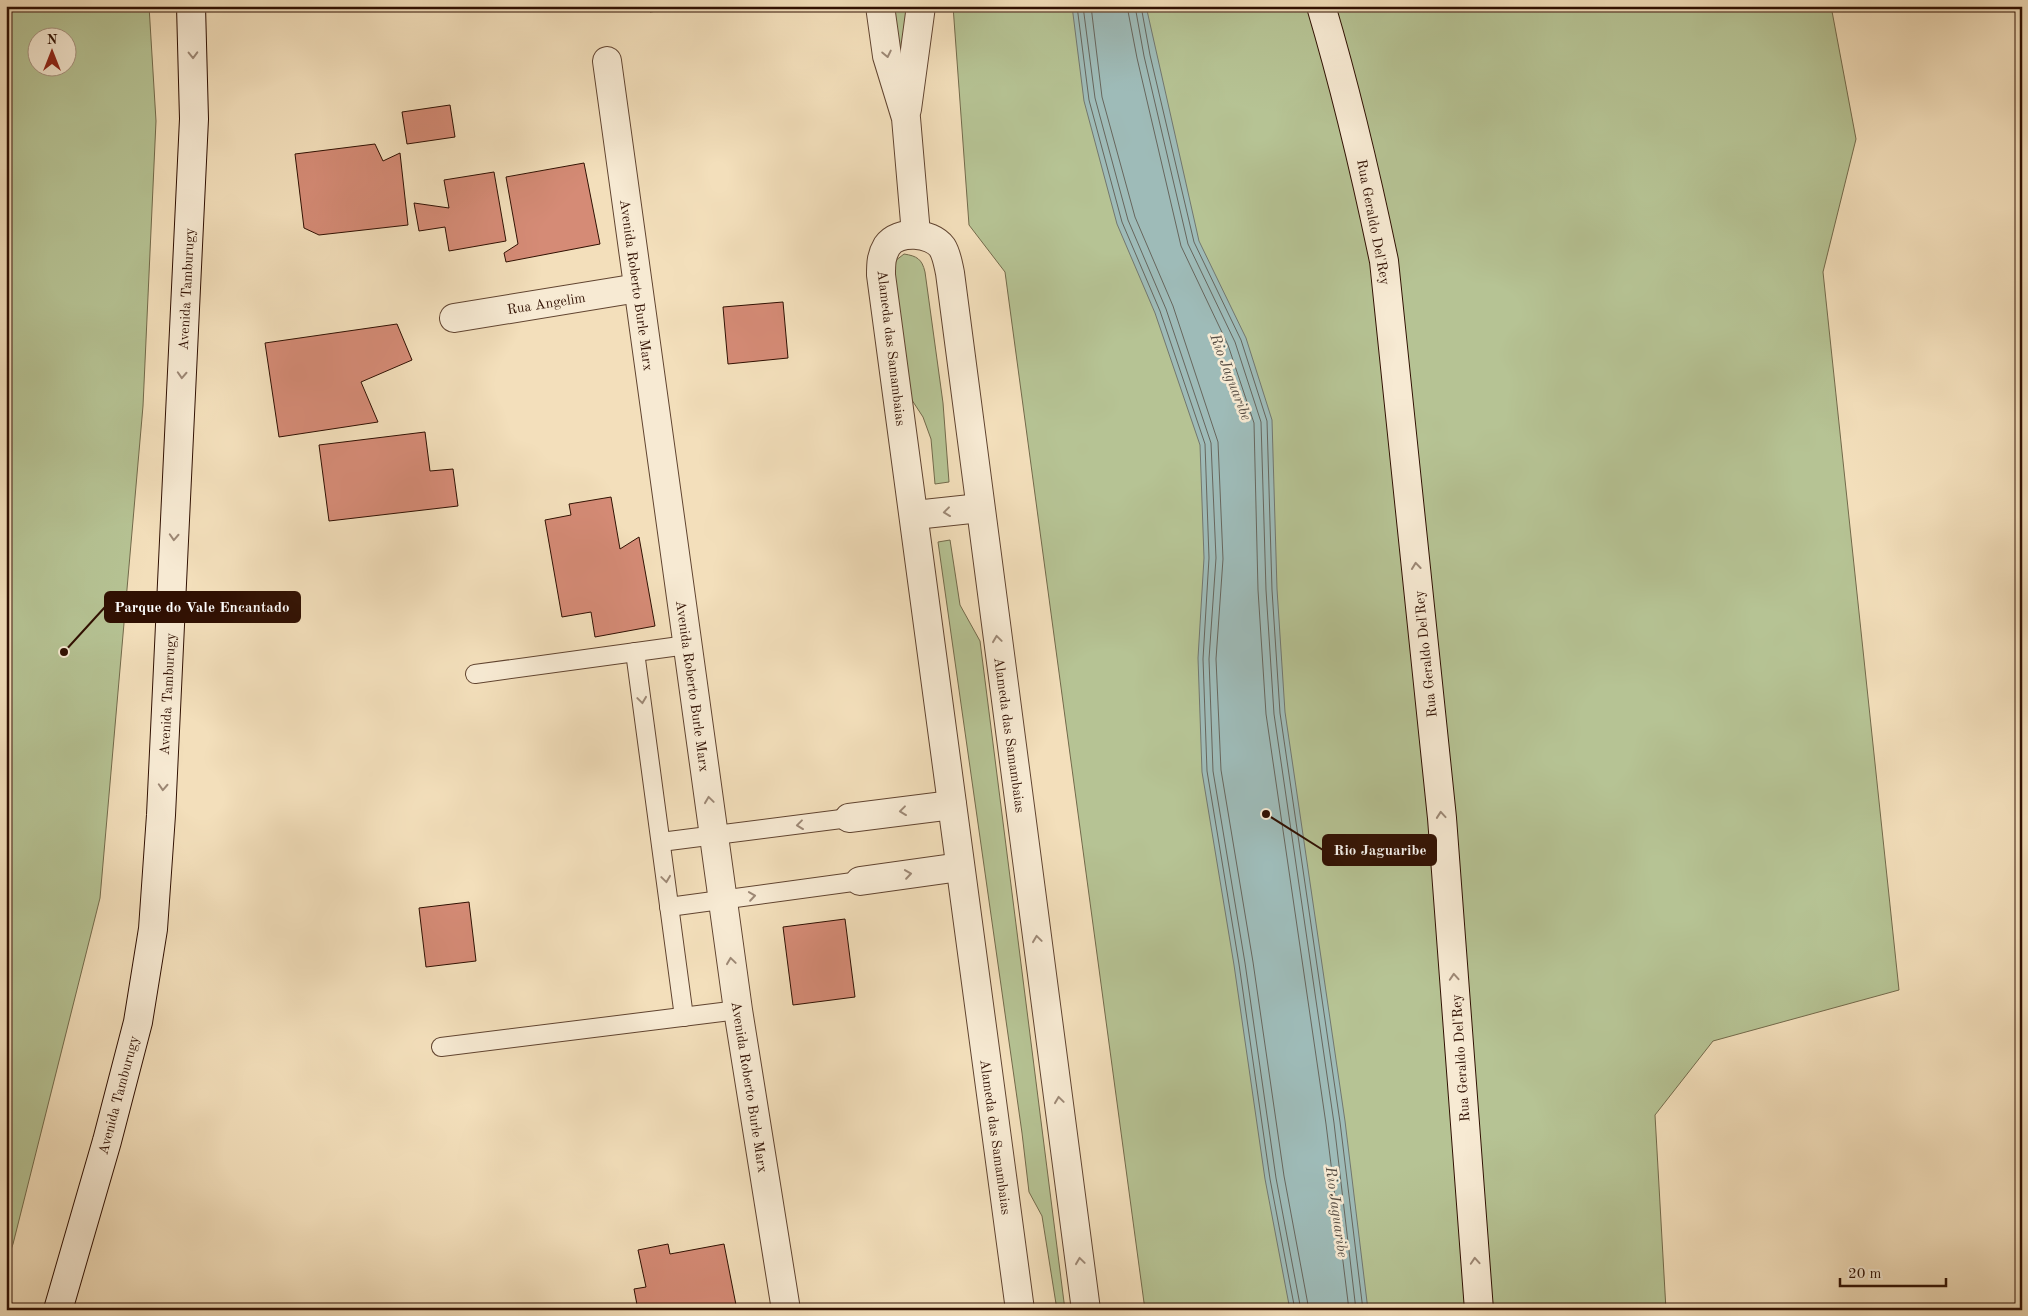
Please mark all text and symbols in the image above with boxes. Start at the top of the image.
north arrow [28,28,78,78]
text: N [47,33,58,47]
one-way arrow [882,50,892,59]
one-way arrow [188,52,198,59]
street label: Rua Geraldo Del'Rey [1354,158,1392,287]
street label: Avenida Roberto Burle Marx [617,198,655,372]
street label: Avenida Tamburugy [177,227,197,351]
street label: Alameda das Samambaias [874,269,908,427]
street label: Rua Angelim [506,291,586,317]
water label: Rio Jaguaribe [1206,331,1253,423]
one-way arrow [177,371,187,379]
one-way arrow [943,506,951,517]
one-way arrow [169,533,180,541]
one-way arrow [1411,562,1422,570]
street label: Rua Geraldo Del'Rey [1412,589,1440,718]
callout: Parque do Vale Encantado [105,592,300,622]
street label: Avenida Roberto Burle Marx [673,599,711,773]
text: Parque do Vale Encantado [114,601,290,616]
street label: Avenida Tamburugy [158,632,178,756]
one-way arrow [992,635,1003,643]
street label: Alameda das Samambaias [991,656,1027,814]
one-way arrow [636,697,647,705]
one-way arrow [157,783,168,791]
one-way arrow [704,796,714,805]
one-way arrow [899,805,907,816]
one-way arrow [1436,811,1447,819]
one-way arrow [796,819,805,829]
callout: Rio Jaguaribe [1323,835,1436,865]
text: Rio Jaguaribe [1333,844,1427,859]
one-way arrow [904,869,912,880]
one-way arrow [660,874,670,883]
one-way arrow [749,891,757,902]
one-way arrow [1032,935,1043,943]
one-way arrow [726,957,737,965]
one-way arrow [1448,973,1459,981]
street label: Rua Geraldo Del'Rey [1450,993,1472,1122]
street label: Avenida Roberto Burle Marx [729,1001,769,1174]
street label: Avenida Tamburugy [96,1034,142,1156]
street label: Alameda das Samambaias [977,1058,1013,1216]
one-way arrow [1054,1096,1064,1105]
water label: Rio Jaguaribe [1322,1165,1349,1259]
scale bar [1840,1256,1947,1288]
one-way arrow [1075,1257,1086,1265]
one-way arrow [1470,1257,1481,1265]
text: 20 m [1848,1267,1882,1282]

